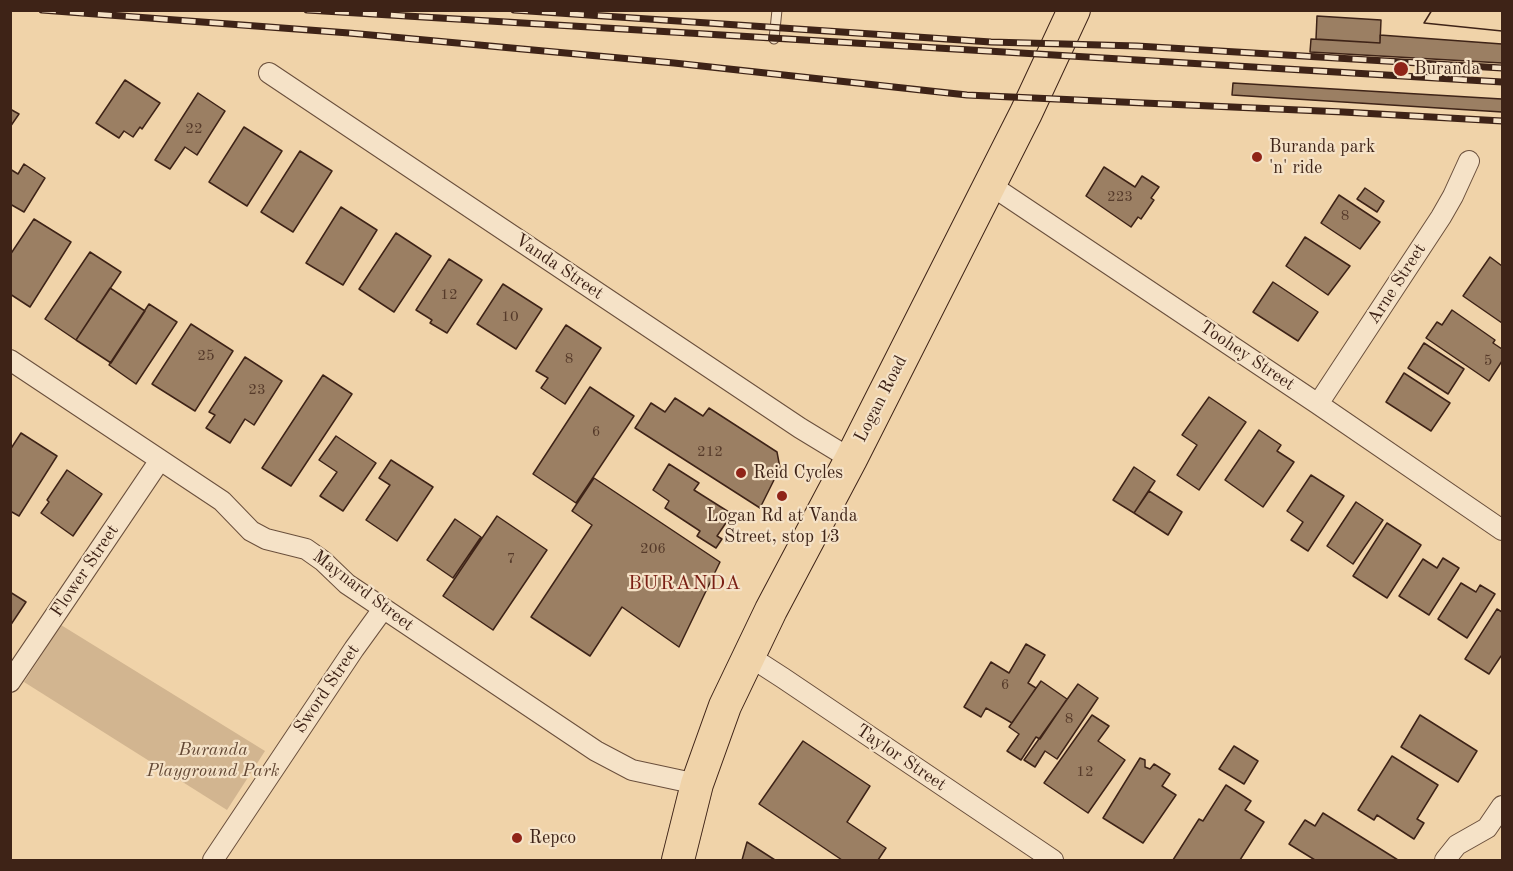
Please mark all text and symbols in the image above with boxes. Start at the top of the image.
place label: Buranda [1414,58,1480,80]
marker: Buranda [1392,60,1410,78]
house number: 22 [185,120,203,138]
place label: Buranda park 'n' ride [1269,136,1375,178]
marker: Buranda park 'n' ride [1250,150,1264,164]
house number: 223 [1107,188,1133,206]
house number: 8 [1341,207,1349,225]
street label: Vanda Street [511,230,607,304]
street label: Arne Street [1363,240,1431,328]
house number: 12 [440,286,458,304]
house number: 10 [501,308,519,326]
street label: Toohey Street [1195,316,1299,396]
house number: 25 [197,347,215,365]
house number: 8 [565,350,573,368]
street label: Logan Road [850,352,912,446]
house number: 5 [1484,352,1492,370]
house number: 23 [248,381,266,399]
house number: 6 [592,423,600,441]
house number: 212 [697,443,723,461]
place label: Reid Cycles [753,462,843,484]
marker: Reid Cycles [734,466,748,480]
marker: Logan Rd at Vanda Street, stop 13 [775,489,789,503]
place label: Logan Rd at Vanda Street, stop 13 [706,505,858,548]
street label: Flower Street [46,521,124,621]
house number: 206 [640,540,666,558]
street label: Maynard Street [308,546,418,636]
house number: 7 [507,550,515,568]
district label: BURANDA [628,572,742,596]
street label: Sword Street [289,640,365,738]
house number: 6 [1001,676,1009,694]
house number: 8 [1065,710,1073,728]
street label: Taylor Street [852,720,950,796]
park label: Buranda Playground Park [147,739,279,782]
house number: 12 [1076,763,1094,781]
place label: Repco [529,827,576,849]
marker: Repco [510,831,524,845]

